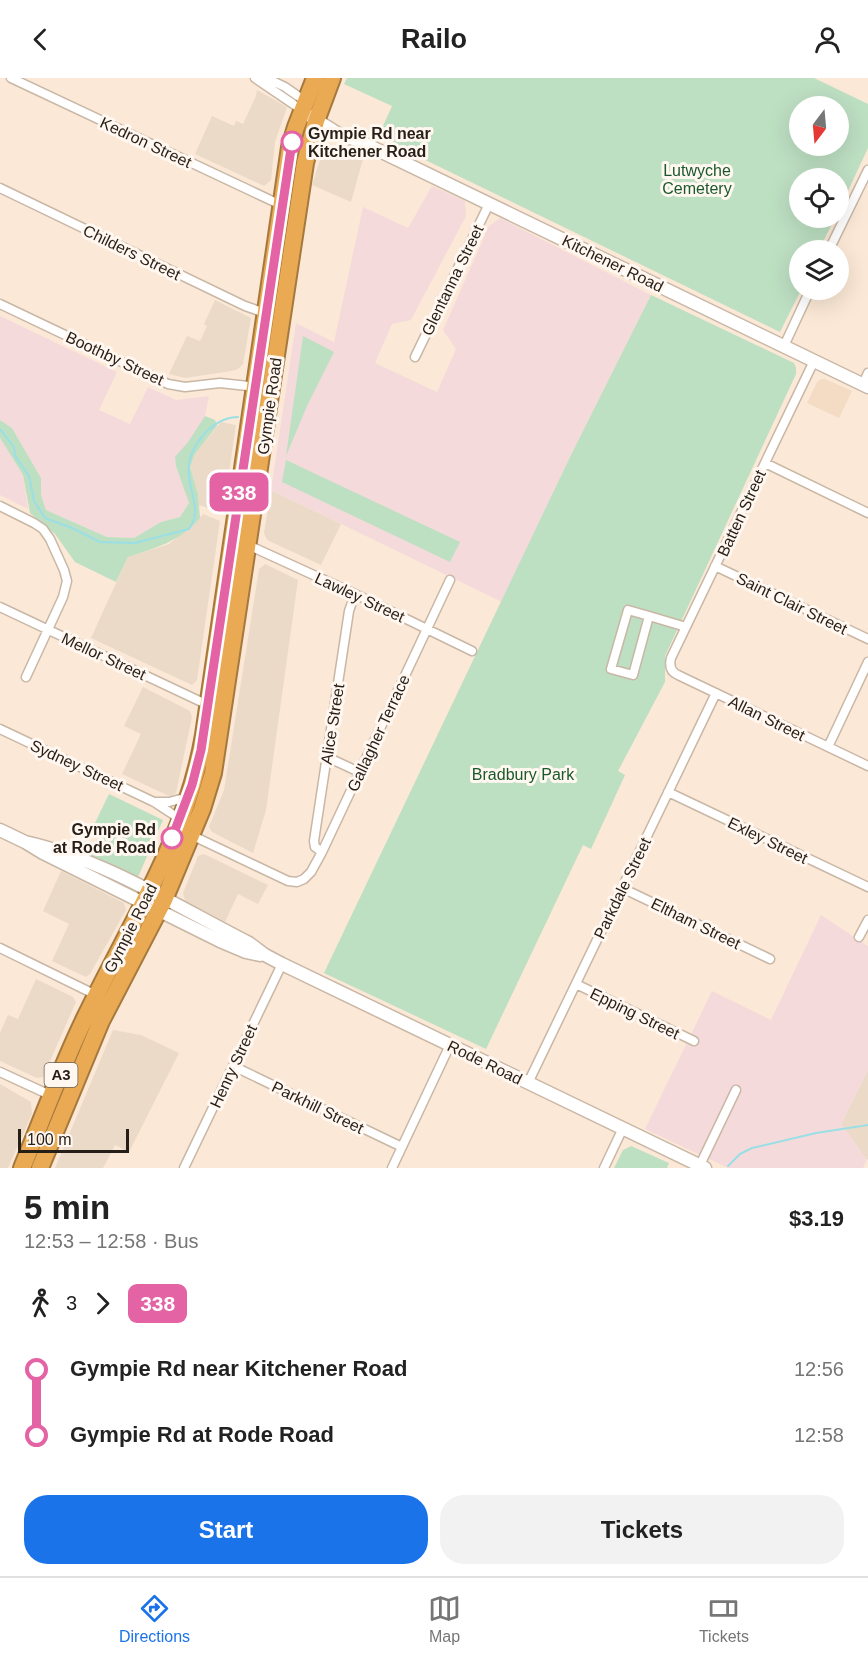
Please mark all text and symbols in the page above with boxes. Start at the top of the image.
icon: back [24,23,57,56]
icon: person [811,23,844,56]
text: Railo [401,24,467,54]
north arrow [789,96,849,156]
map controls [789,96,849,300]
street label: Kedron Street [97,114,195,171]
place label: Gympie Rd near Kitchener Road [308,125,431,160]
marker: Gympie Rd near Kitchener Road [281,131,303,153]
park label: Lutwyche Cemetery [662,162,732,197]
button: locate [789,168,849,228]
street label: Childers Street [80,222,184,284]
street label: Glentanna Street [418,222,487,338]
street label: Kitchener Road [559,232,666,295]
button: layers [789,240,849,300]
street label: Boothby Street [63,328,167,389]
street label: Gympie Road [254,356,285,456]
street label: Batten Street [714,467,769,559]
line badge: 338 [204,472,274,512]
text: 338 [221,481,257,504]
street label: Lawley Street [312,569,408,626]
street label: Saint Clair Street [734,569,850,638]
street label: Mellor Street [59,630,149,684]
street label: Gallagher Terrace [344,672,413,794]
street label: Alice Street [318,682,347,766]
street label: Allan Street [726,693,808,744]
street label: Sydney Street [28,737,126,795]
park label: Bradbury Park [472,766,575,783]
street label: Exley Street [725,814,811,867]
place label: Gympie Rd at Rode Road [53,821,156,856]
marker: Gympie Rd at Rode Road [161,827,183,849]
street label: Parkdale Street [591,834,655,942]
street label: Gympie Road [101,881,160,976]
street label: Eltham Street [648,895,744,953]
street label: Epping Street [587,985,683,1043]
street label: Henry Street [207,1021,260,1111]
street label: Rode Road [445,1037,525,1088]
road number: A3 [44,1063,78,1087]
street label: Parkhill Street [269,1078,367,1137]
scale bar [18,1126,129,1154]
text: 100 m [27,1131,71,1148]
text: 5 min [24,1189,110,1226]
text: $3.19 [789,1206,844,1231]
text: 12:53 – 12:58 · Bus [24,1230,199,1252]
icon: walk [24,1287,57,1320]
icon: forward [86,1287,119,1320]
text: 3 [66,1292,77,1314]
text: 338 [140,1292,175,1315]
text: Gympie Rd near Kitchener Road [70,1356,407,1381]
text: 12:56 [794,1358,844,1380]
text: Gympie Rd at Rode Road [70,1422,334,1447]
text: 12:58 [794,1424,844,1446]
button: Start [24,1495,428,1564]
button: Tickets [440,1495,844,1564]
tab: Directions [119,1592,190,1646]
tab: Map [428,1592,461,1646]
tab: Tickets [699,1592,749,1646]

